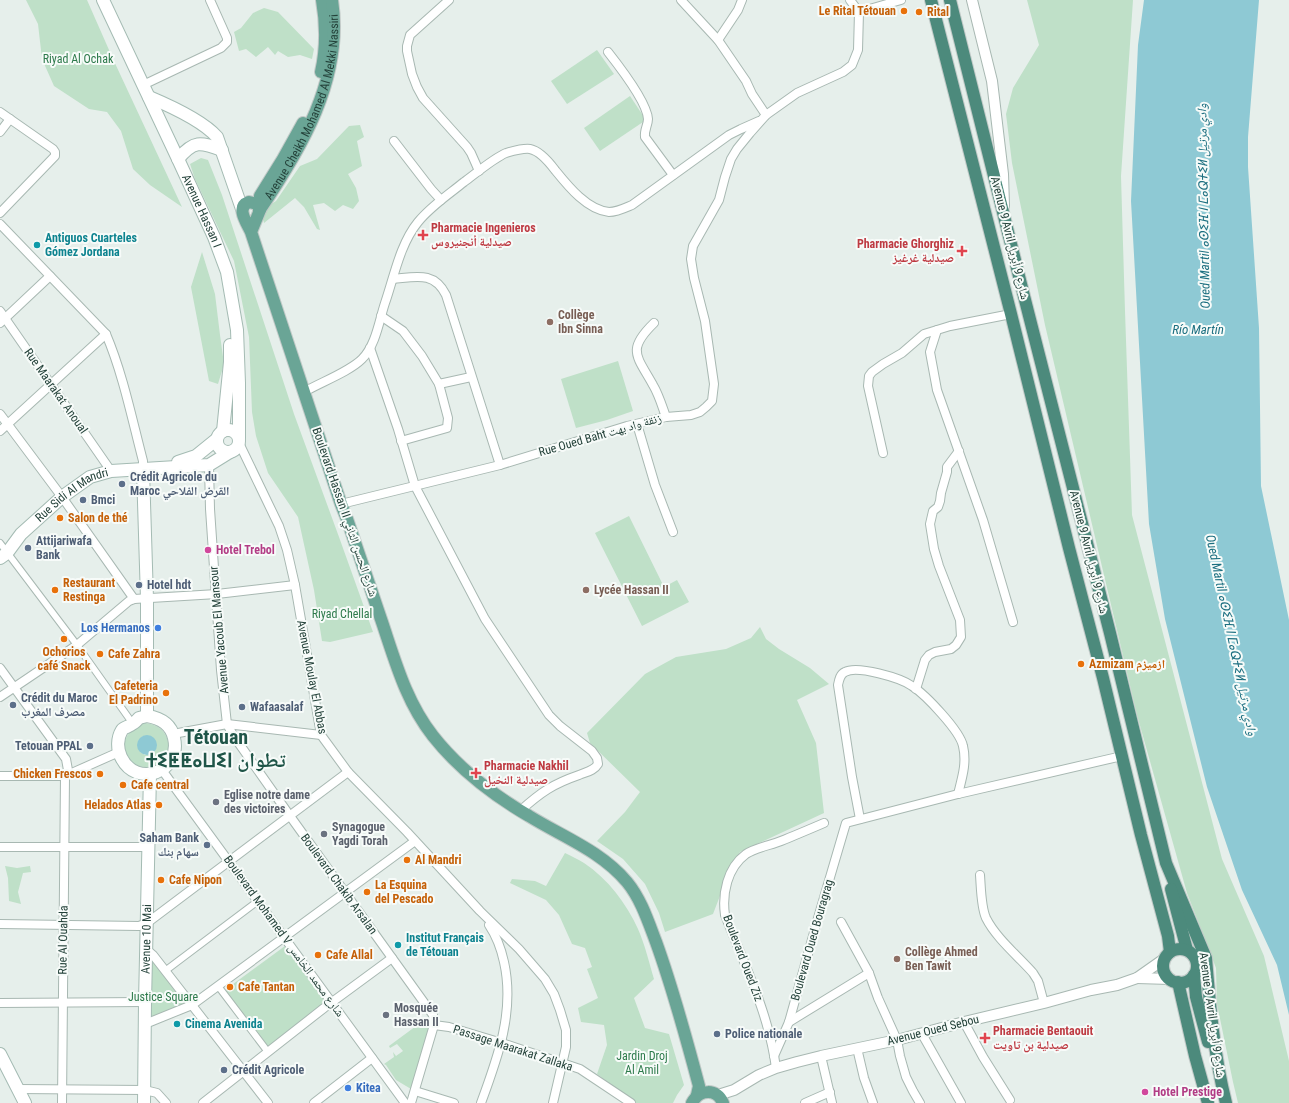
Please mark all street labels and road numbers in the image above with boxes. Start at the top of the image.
street label: Avenue Cheikh Mohamed Al Mekki Nassiri [262,14,341,202]
street label: Avenue Hassan I [179,172,224,249]
street label: Avenue 9 Avril شارع 9 أبريل [987,175,1032,301]
street label: Rue Maarakat Anoual [21,346,91,436]
street label: Rue Oued Baht زنقة واد بهت [537,411,663,460]
street label: Boulevard Hassan II شارع الحسن الثاني [307,426,381,599]
street label: Rue Sidi Al Mandri [32,465,110,525]
street label: Avenue 9 Avril شارع 9 أبريل [1066,489,1111,615]
street label: Avenue Yacoub El Mansour [206,565,232,694]
street label: Avenue Moulay El Abbas [294,619,330,735]
street label: Boulevard Chakib Arsalan [298,831,380,937]
street label: Boulevard Mohamed V شارع محمد الخامس [220,853,347,1020]
street label: Boulevard Oued Bouragrag [788,878,836,1002]
street label: Avenue 10 Mai [139,904,154,974]
street label: Rue Al Ouahda [55,905,71,975]
street label: Boulevard Oued Ziz [720,913,766,1003]
street label: Avenue 9 Avril شارع 9 أبريل [1195,952,1228,1079]
street label: Avenue Oued Sebou [886,1012,981,1048]
street label: Passage Maarakat Zallaka [451,1022,575,1074]

